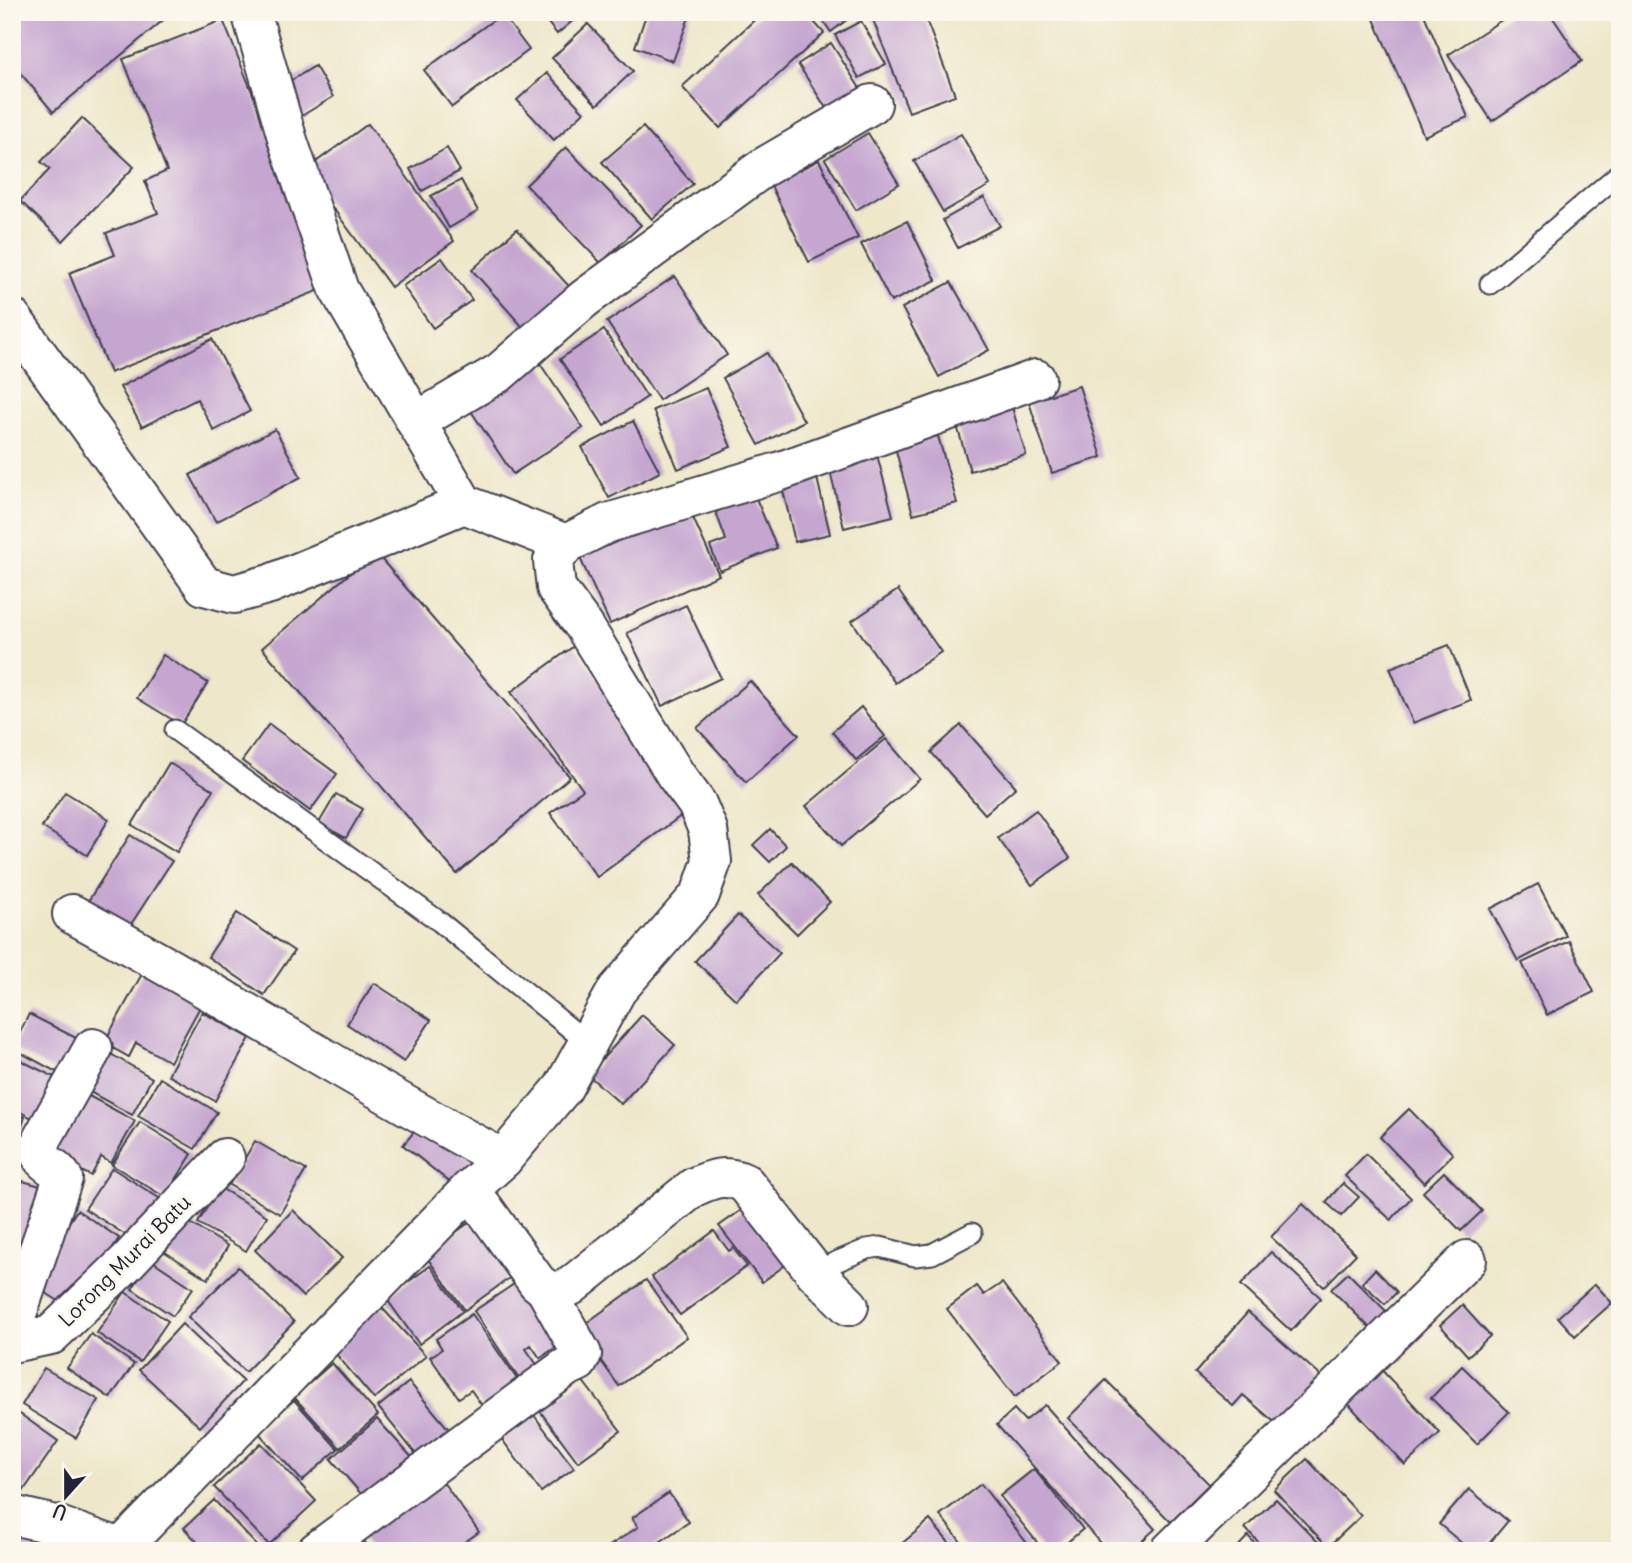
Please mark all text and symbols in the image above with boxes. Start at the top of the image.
street label: Lorong Murai Batu [53,1189,197,1333]
north arrow [32,1462,102,1532]
text: U [50,1498,70,1525]

